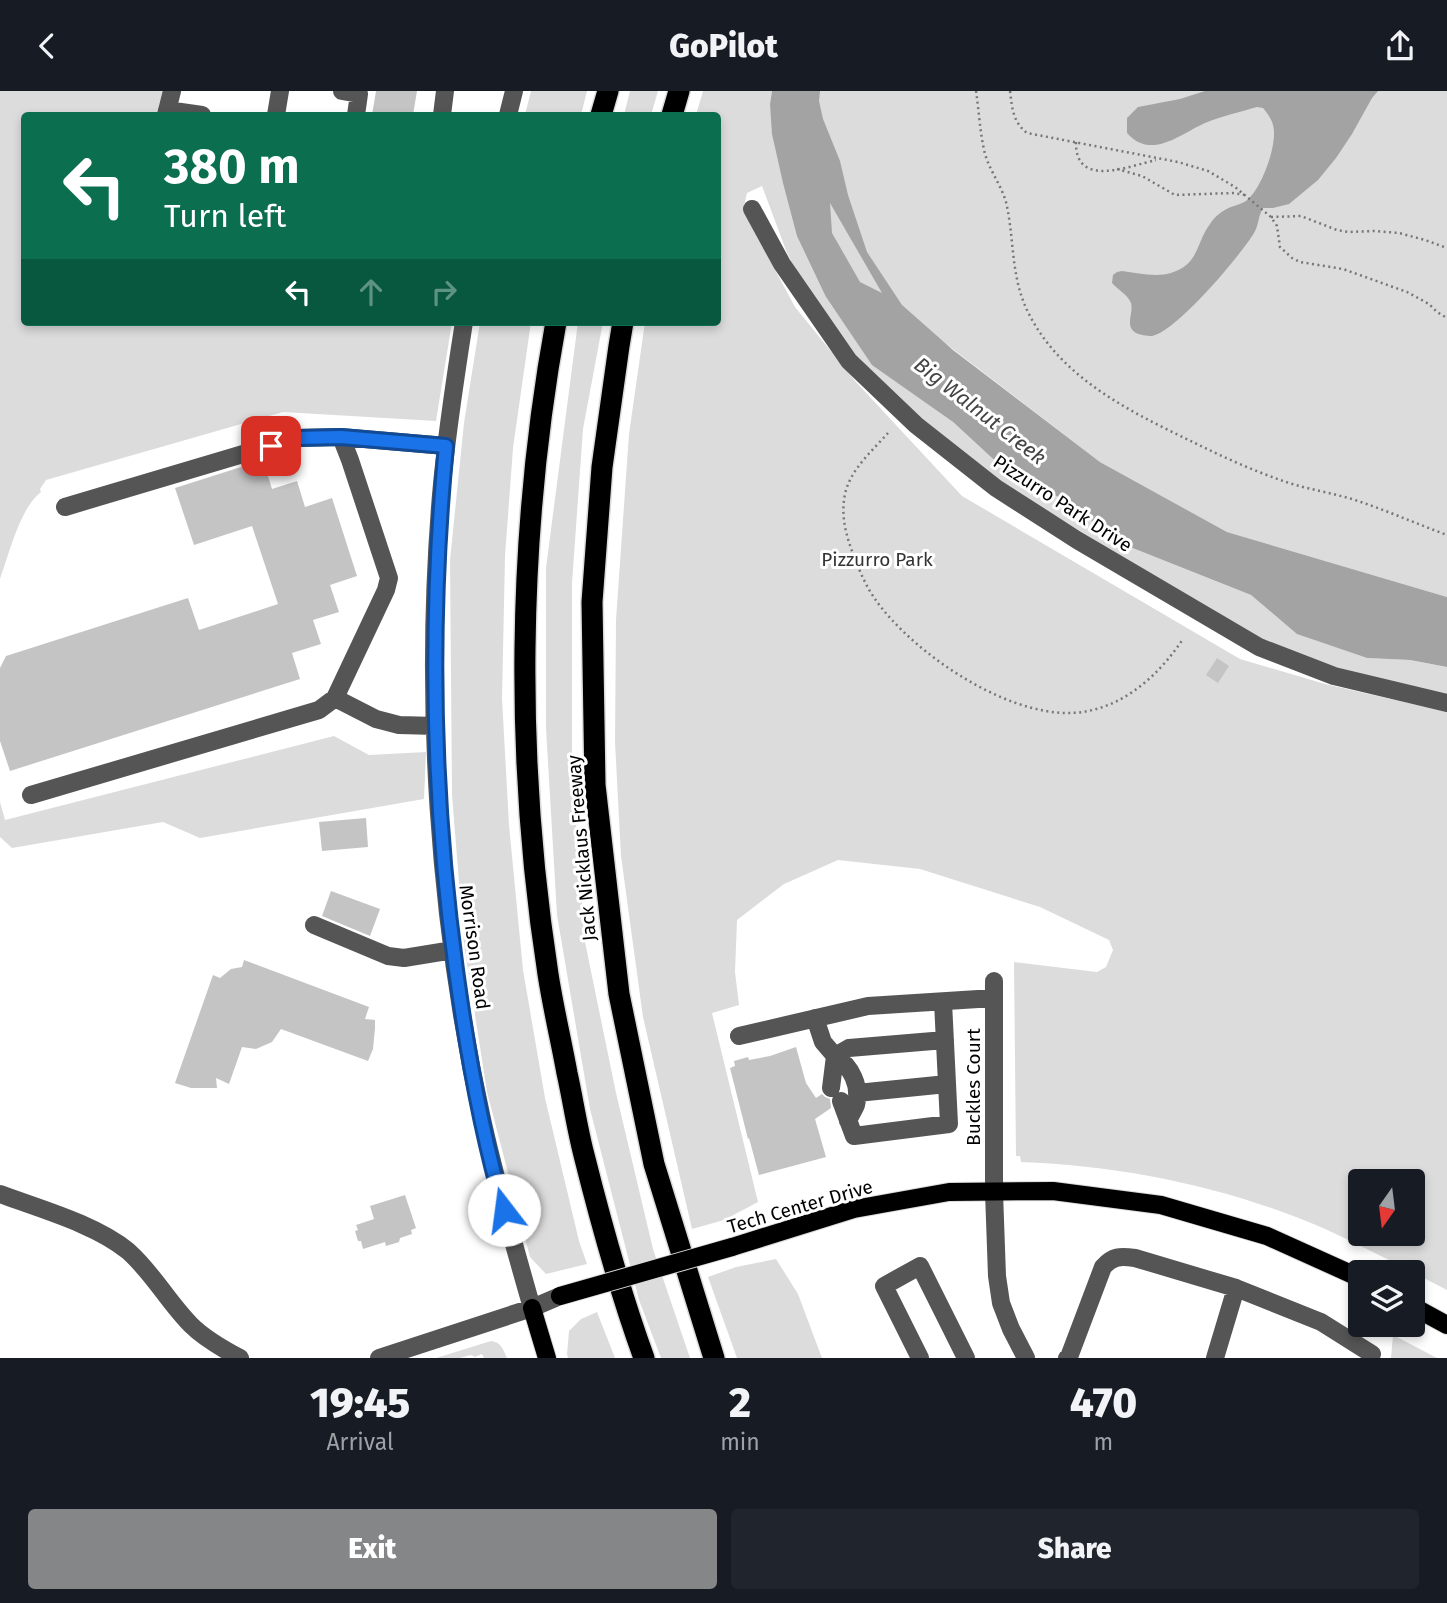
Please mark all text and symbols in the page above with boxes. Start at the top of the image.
icon: back [28,27,66,65]
text: GoPilot [669,27,778,65]
icon: share [1381,27,1419,65]
text: 380 m [164,137,300,196]
icon: left [49,140,140,231]
text: Turn left [164,197,286,235]
icon: left [279,273,317,311]
icon: ahead [352,273,390,311]
icon: right [425,273,463,311]
water label: Big Walnut Creek [909,351,1051,471]
pin [241,416,301,476]
icon: arrive [252,427,290,465]
street label: Pizzurro Park Drive [989,450,1137,557]
park label: Pizzurro Park [821,548,933,571]
street label: Jack Nicklaus Freeway [562,753,601,942]
street label: Morrison Road [454,883,495,1011]
street label: Buckles Court [962,1028,985,1146]
north arrow [1348,1169,1424,1246]
map controls [1348,1169,1425,1337]
position arrow [467,1173,541,1247]
street label: Tech Center Drive [725,1175,875,1238]
button: layers [1348,1260,1425,1337]
text: 19:45 [310,1378,410,1428]
text: 2 [729,1378,751,1428]
text: 470 [1070,1378,1137,1428]
text: Arrival [326,1428,394,1456]
text: min [720,1428,760,1456]
text: m [1094,1428,1113,1456]
button: Exit [28,1509,717,1589]
button: Share [731,1509,1419,1589]

